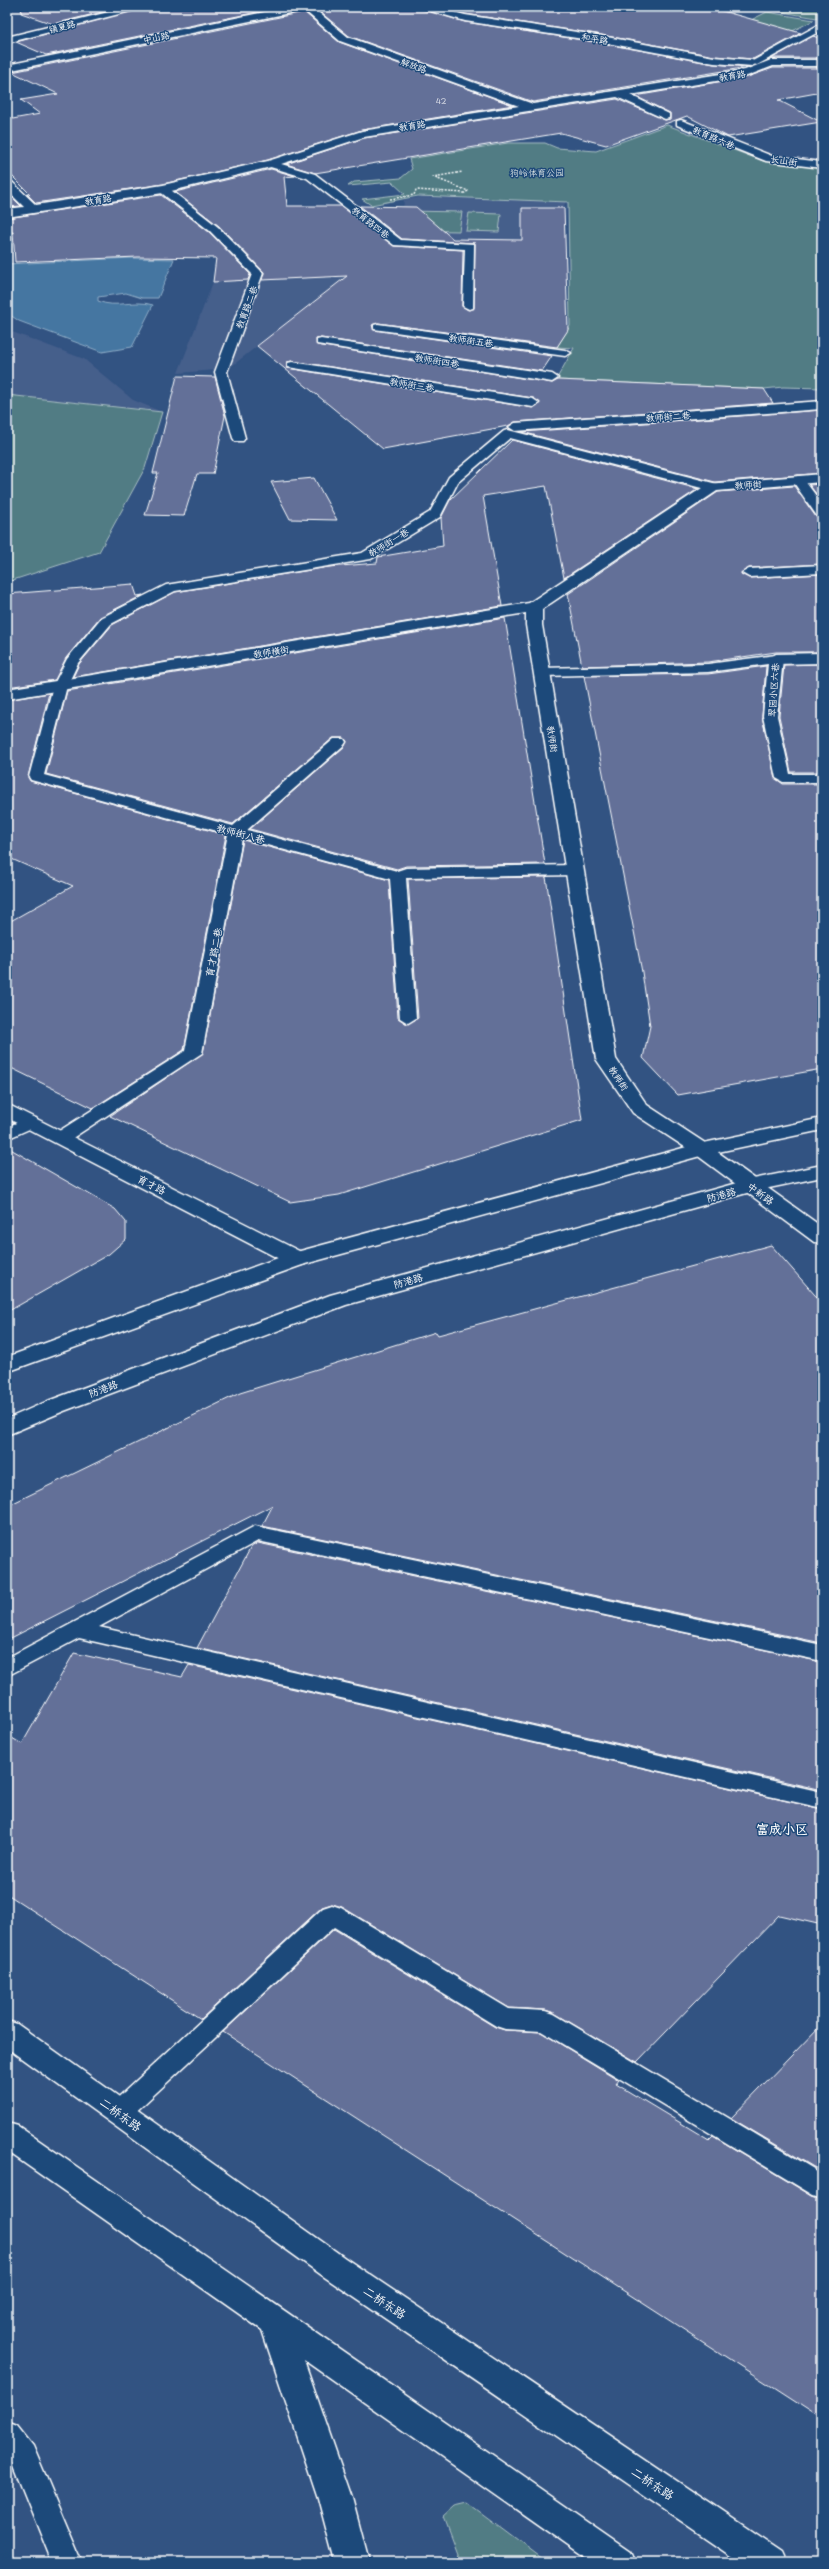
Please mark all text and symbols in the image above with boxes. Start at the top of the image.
street label: 镇夏路 [47,16,77,36]
street label: 中山路 [141,27,171,47]
street label: 和平路 [580,29,610,47]
street label: 解放路 [399,54,429,76]
street label: 教育路 [717,66,747,84]
house number: 42 [436,95,447,107]
street label: 教育路 [398,116,426,134]
street label: 教育路六巷 [691,122,737,152]
street label: 长山街 [770,151,798,169]
park label: 狗岭体育公园 [510,165,564,179]
street label: 教育路 [84,190,112,208]
street label: 教育路四巷 [349,203,393,241]
street label: 教育路二巷 [231,283,261,331]
street label: 教师街五巷 [448,330,494,350]
street label: 教师街四巷 [414,350,460,370]
street label: 教师街三巷 [389,374,435,394]
street label: 教师街二巷 [645,407,691,425]
street label: 教师街 [734,476,762,492]
street label: 教师街一巷 [365,524,411,560]
street label: 教师横街 [252,641,290,661]
street label: 翠园小区六巷 [764,663,782,717]
street label: 教师街 [544,725,562,753]
street label: 教师街八巷 [215,819,268,847]
street label: 育才路二巷 [201,925,225,978]
street label: 教师街 [606,1063,632,1093]
street label: 育才路 [135,1171,169,1197]
street label: 中新路 [744,1178,778,1208]
street label: 防港路 [705,1183,737,1205]
street label: 防港路 [392,1269,424,1291]
street label: 防港路 [86,1376,120,1400]
district label: 富成小区 [756,1819,808,1838]
street label: 二桥东路 [96,2093,146,2135]
street label: 二桥东路 [360,2281,410,2323]
street label: 二桥东路 [628,2462,678,2504]

